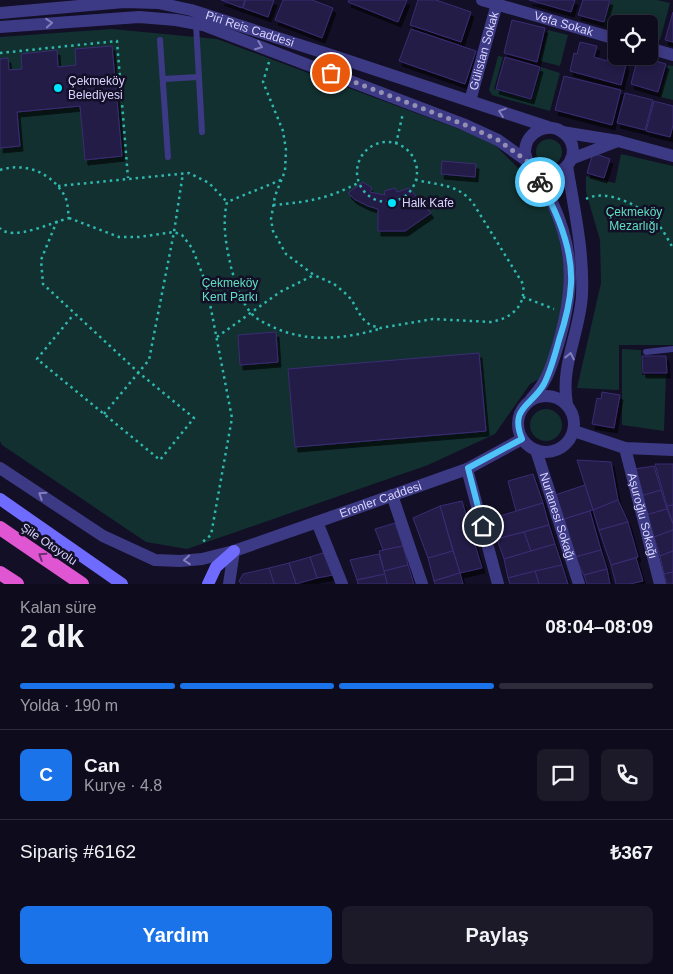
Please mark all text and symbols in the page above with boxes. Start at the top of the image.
street label: Piri Reis Caddesi [204,8,296,50]
street label: Gülistan Sokak [466,9,502,92]
street label: Vefa Sokak [532,9,596,39]
map controls [608,15,658,65]
button: locate [608,15,658,65]
one-way arrow [45,18,53,29]
one-way arrow [254,40,263,50]
pin [310,52,352,94]
icon: bag [317,59,345,87]
place label: Çekmeköy Belediyesi [68,74,125,102]
marker: Çekmeköy Belediyesi [52,82,64,94]
one-way arrow [498,107,507,117]
courier [515,157,565,207]
icon: bike [526,168,554,196]
place label: Halk Kafe [402,196,454,210]
marker: Halk Kafe [386,197,398,209]
park label: Çekmeköy Mezarlığı [606,205,662,233]
park label: Çekmeköy Kent Parkı [202,276,258,304]
one-way arrow [564,351,575,360]
street label: Nurtanesi Sokağı [537,471,578,563]
street label: Aşuroğlu Sokağı [625,471,660,560]
street label: Erenler Caddesi [337,479,423,521]
one-way arrow [38,492,47,501]
pin [462,505,504,547]
icon: home [469,512,497,540]
street label: Şile Otoyolu [18,520,80,568]
one-way arrow [38,553,48,562]
one-way arrow [183,555,191,566]
text: Kalan süre [20,599,97,616]
text: 08:04–08:09 [545,616,653,637]
text: 2 dk [20,618,84,654]
text: Yolda · 190 m [20,697,118,714]
button: chat [537,749,589,801]
button: phone [601,749,653,801]
text: Can [84,755,120,776]
text: C [39,764,53,785]
text: Kurye · 4.8 [84,777,162,794]
text: Sipariş #6162 [20,841,136,862]
text: ₺367 [610,842,653,863]
button: Yardım [20,906,332,964]
button: Paylaş [342,906,653,964]

